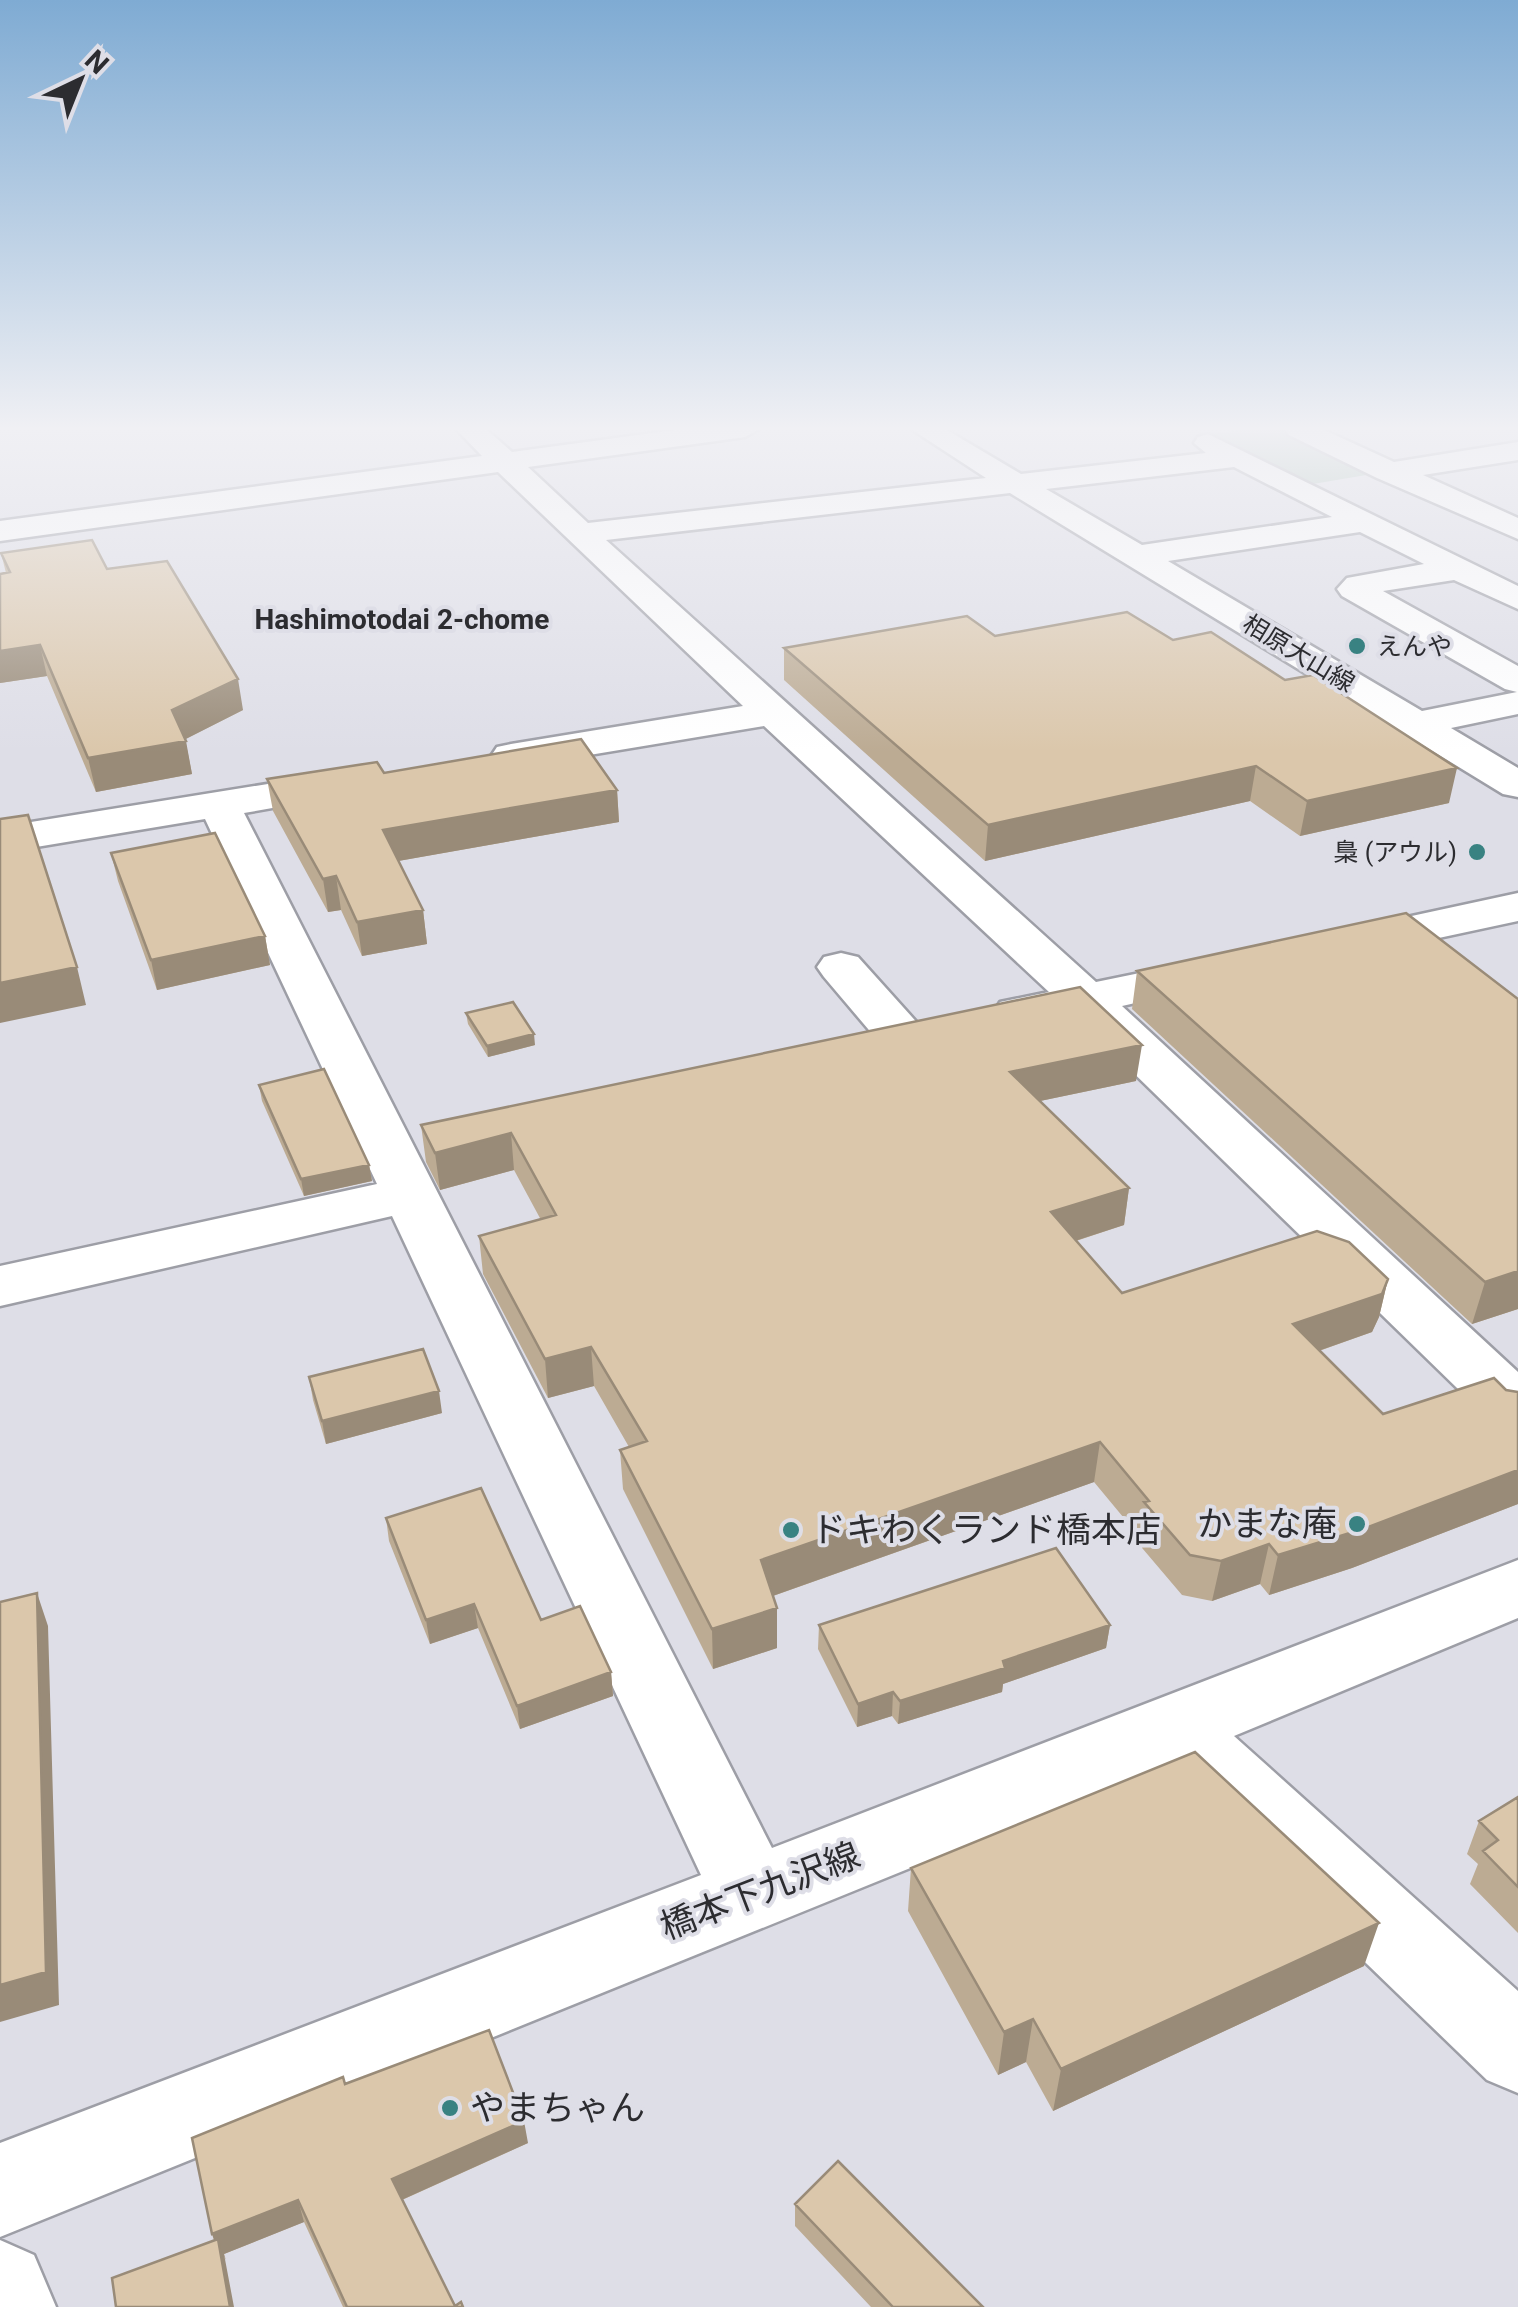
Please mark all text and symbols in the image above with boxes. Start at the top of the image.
north arrow [30,30,130,130]
text: N [78,43,115,81]
district label: Hashimotodai 2-chome [255,603,549,636]
street label: 相原大山線 [1238,609,1360,698]
place label: えんや [1377,632,1452,661]
marker: えんや [1346,635,1368,657]
place label: 梟 (アウル) [1334,838,1457,867]
marker: 梟 (アウル) [1466,841,1488,863]
place label: かまな庵 [1197,1504,1337,1545]
place label: ドキわくランド橋本店 [811,1510,1161,1551]
marker: かまな庵 [1346,1513,1368,1535]
marker: ドキわくランド橋本店 [780,1519,802,1541]
street label: 橋本下九沢線 [655,1835,866,1948]
place label: やまちゃん [470,2088,645,2129]
marker: やまちゃん [439,2097,461,2119]

